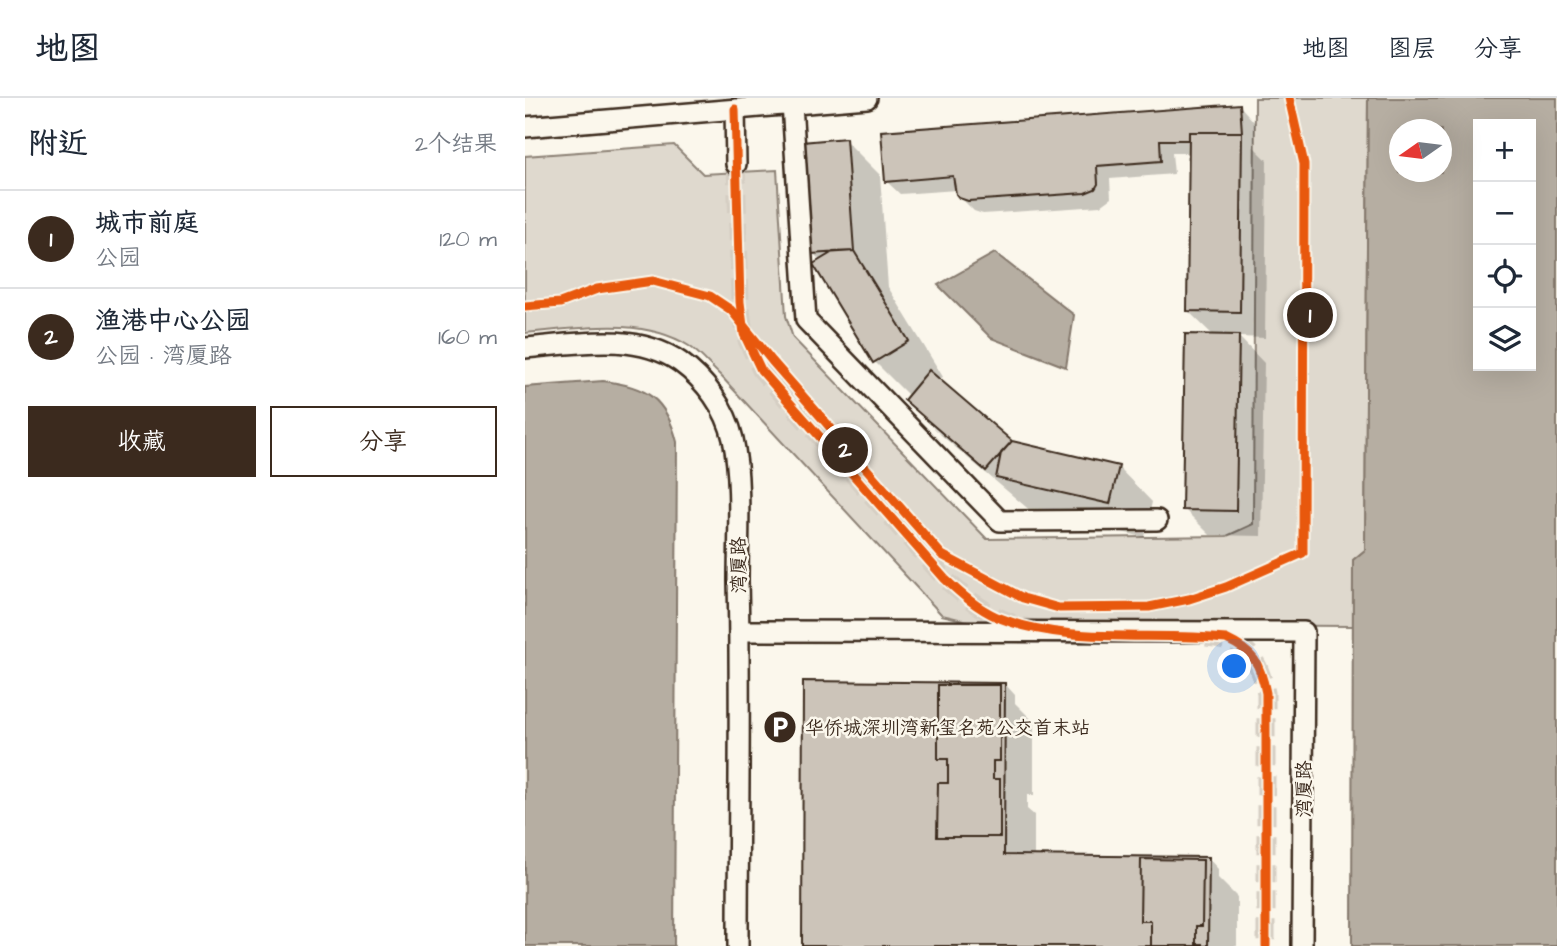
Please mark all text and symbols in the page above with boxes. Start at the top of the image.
text: 地图 [35,26,101,72]
text: 地图 [1302,32,1350,66]
text: 图层 [1388,32,1436,66]
text: 分享 [1474,32,1522,66]
north arrow [1389,119,1452,182]
map controls [1473,119,1536,371]
button: + [1473,119,1536,182]
text: 附近 [28,123,88,165]
text: 2个结果 [415,128,497,160]
button: − [1473,182,1536,245]
text: 城市前庭 [95,205,199,241]
text: 1 [50,223,52,255]
text: 120 m [439,223,497,255]
text: 公园 [95,242,141,274]
button: locate [1473,245,1536,308]
pin: 1 [1287,289,1333,341]
text: 渔港中心公园 [95,303,251,339]
button: layers [1473,308,1536,371]
text: 2 [44,321,58,353]
text: 160 m [438,321,497,353]
text: 公园 · 湾厦路 [95,340,232,372]
button: 收藏 [28,406,256,477]
button: 分享 [270,406,497,477]
pin: 2 [822,424,868,476]
street label: 湾厦路 [726,536,753,594]
your location [1217,649,1251,683]
parking icon: 华侨城深圳湾新玺名苑公交首末站 [761,708,799,746]
place label: 华侨城深圳湾新玺名苑公交首末站 [805,715,1090,742]
street label: 湾厦路 [1291,760,1318,818]

